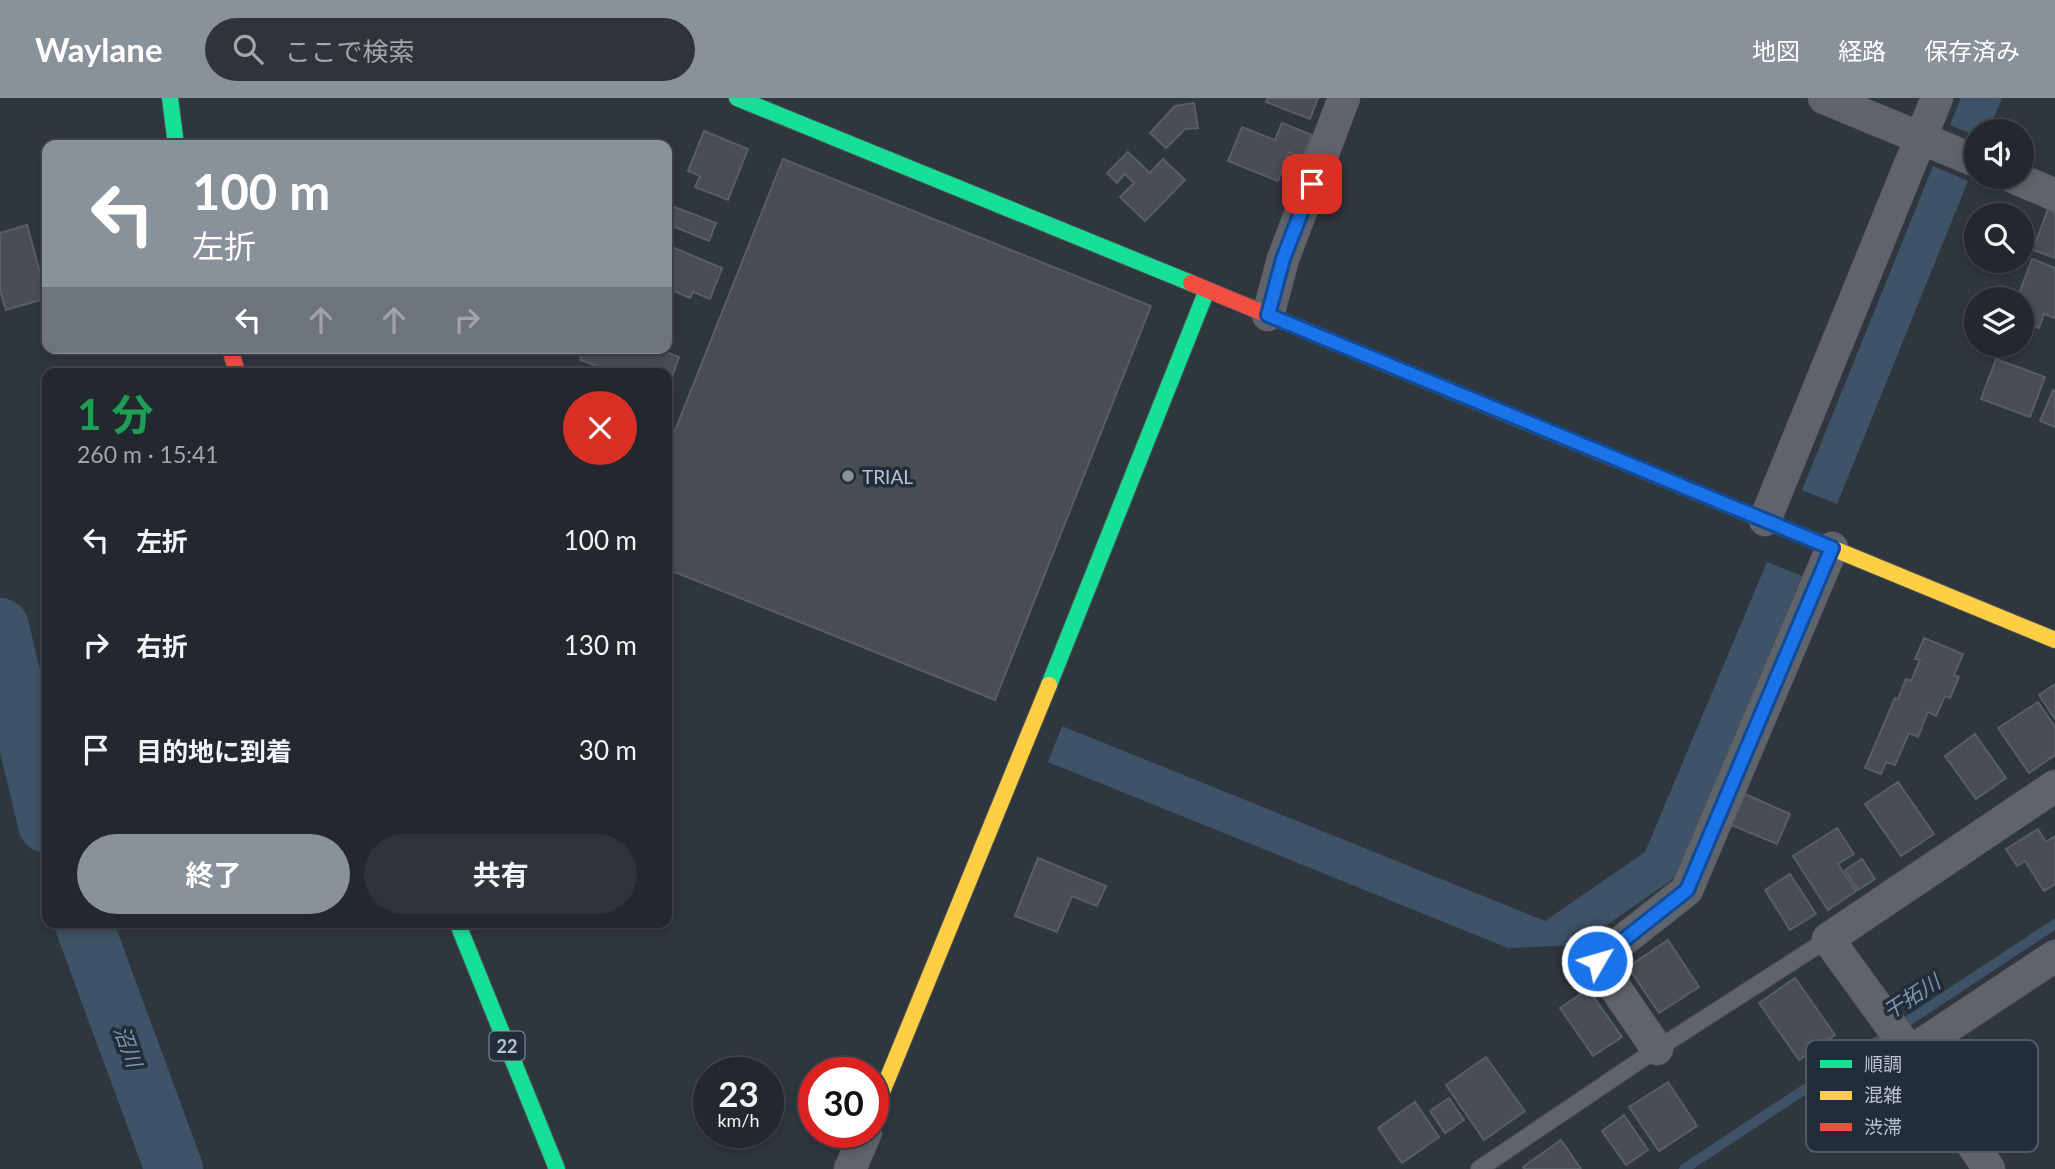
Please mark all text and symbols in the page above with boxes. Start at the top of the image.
search box [205,18,695,81]
text: Waylane [35,29,163,69]
icon: search [229,30,267,68]
text: ここで検索 [285,35,415,67]
text: 地図 [1752,36,1800,65]
text: 経路 [1838,36,1886,65]
text: 保存済み [1924,36,2020,65]
map controls [1964,119,2034,357]
button: sound [1964,119,2034,189]
pin [1282,154,1342,214]
text: 100 m [192,162,330,220]
icon: arrive [1293,165,1331,203]
icon: left [77,168,168,259]
button: search [1964,203,2034,273]
text: 左折 [192,226,256,265]
button: layers [1964,287,2034,357]
icon: left [229,301,267,339]
icon: ahead [302,301,340,339]
icon: ahead [375,301,413,339]
icon: right [448,301,486,339]
text: 1 分 [77,389,154,439]
button: close [563,391,637,465]
text: 260 m · 15:41 [77,440,219,468]
place label: TRIAL [862,465,913,488]
marker: TRIAL [840,468,856,484]
icon: left [77,521,115,559]
text: 100 m [564,524,637,556]
text: 左折 [136,525,188,557]
icon: right [77,626,115,664]
text: 130 m [564,629,637,661]
text: 右折 [136,630,188,662]
icon: arrive [77,731,115,769]
text: 30 m [579,734,637,766]
text: 目的地に到着 [136,735,292,767]
button: 終了 [77,834,350,914]
button: 共有 [364,834,637,914]
position arrow [1560,924,1634,998]
water label: 干拓川 [1878,967,1946,1024]
water label: 沼川 [110,1022,149,1072]
road number: 22 [490,1031,524,1060]
legend [1806,1040,2038,1152]
text: 順調 [1864,1052,1902,1075]
speed limit sign: 30 [798,1057,889,1148]
text: 23 [718,1072,759,1114]
text: 混雑 [1864,1083,1902,1106]
text: km/h [717,1109,760,1131]
text: 渋滞 [1864,1115,1902,1138]

